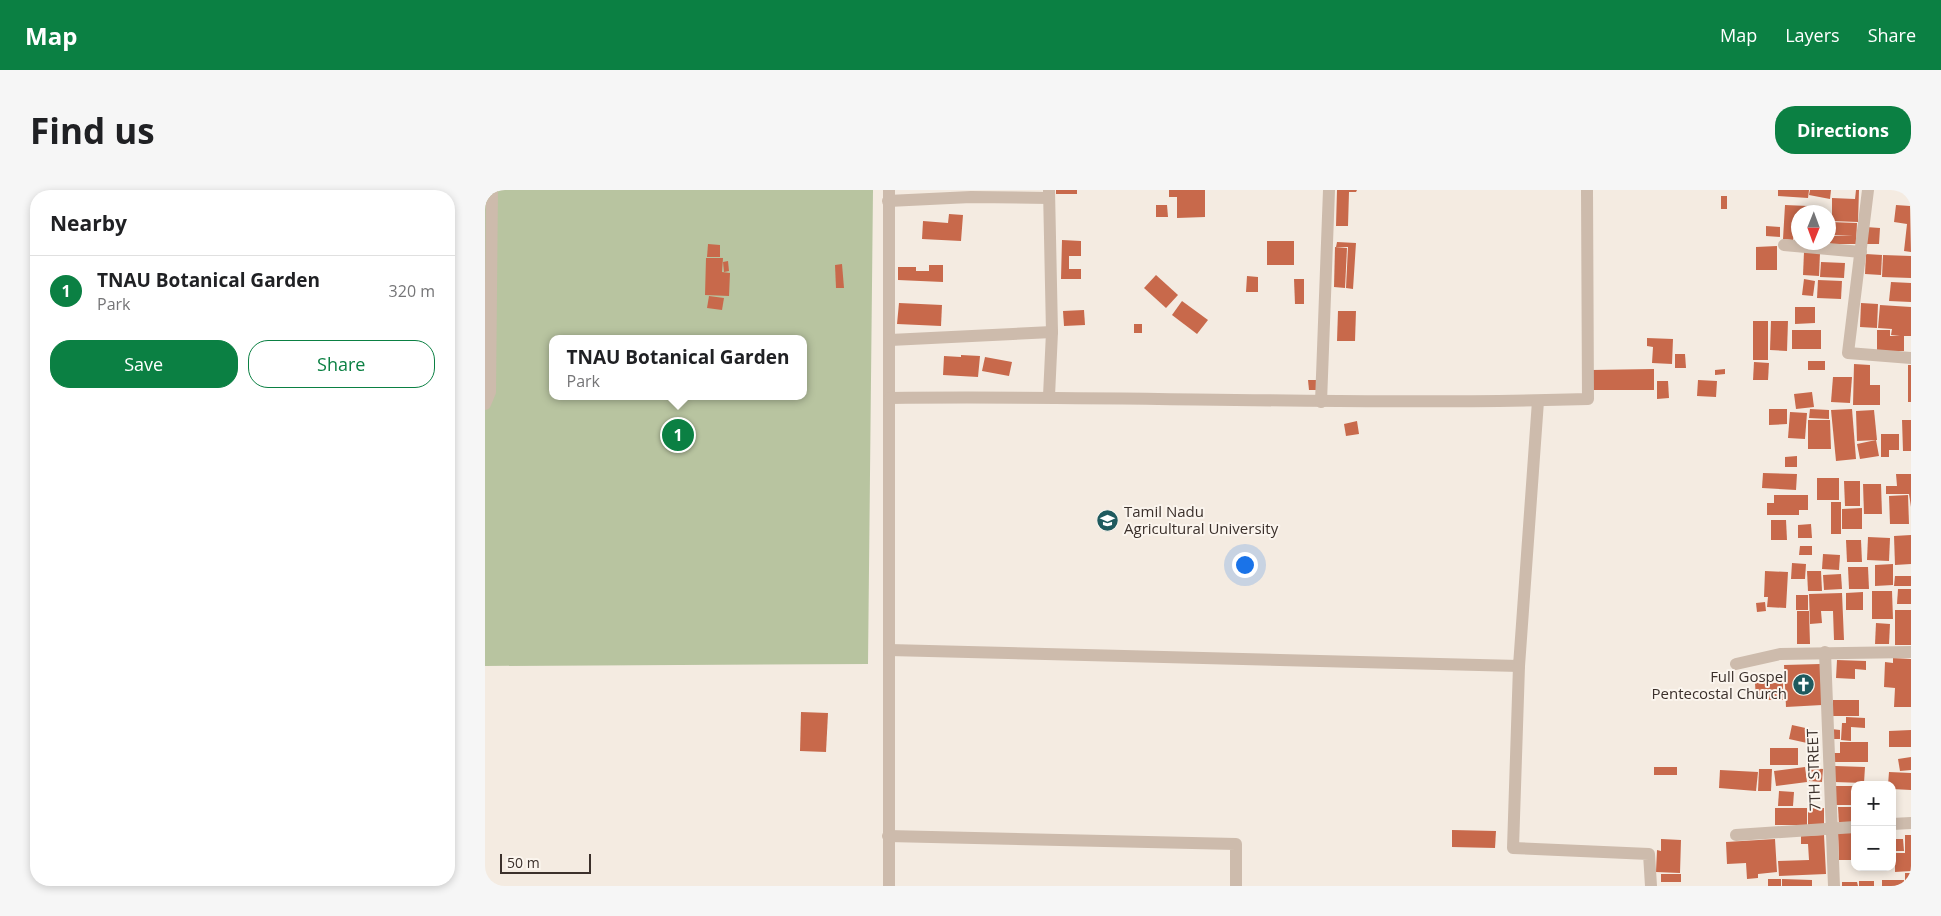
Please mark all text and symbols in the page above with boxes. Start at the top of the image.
text: Map [25,19,77,52]
text: Map [1720,23,1757,47]
text: Layers [1785,23,1840,47]
text: Share [1868,23,1916,47]
button: Directions [1775,106,1911,154]
text: Find us [30,107,155,154]
north arrow [1791,205,1836,250]
text: Nearby [50,209,127,237]
text: TNAU Botanical Garden [97,267,320,293]
text: 1 [61,280,71,302]
text: 320 m [389,280,435,302]
text: Park [97,293,130,315]
popup [549,335,807,400]
button: Save [50,340,238,388]
button: Share [248,340,435,388]
text: TNAU Botanical Garden [567,344,789,370]
text: Park [567,370,600,392]
pin: 1 [662,416,694,454]
place label: Tamil Nadu Agricultural University [1124,501,1279,538]
school or university icon: Tamil Nadu Agricultural University [1096,508,1120,532]
your location [1232,552,1258,578]
place label: Full Gospel Pentecostal Church [1652,666,1787,703]
church icon: Full Gospel Pentecostal Church [1791,673,1815,697]
street label: 7TH STREET [1802,728,1824,812]
map controls [1851,781,1896,871]
button: + [1851,781,1896,826]
button: − [1851,826,1896,871]
scale bar [500,851,591,874]
text: 50 m [507,853,540,872]

